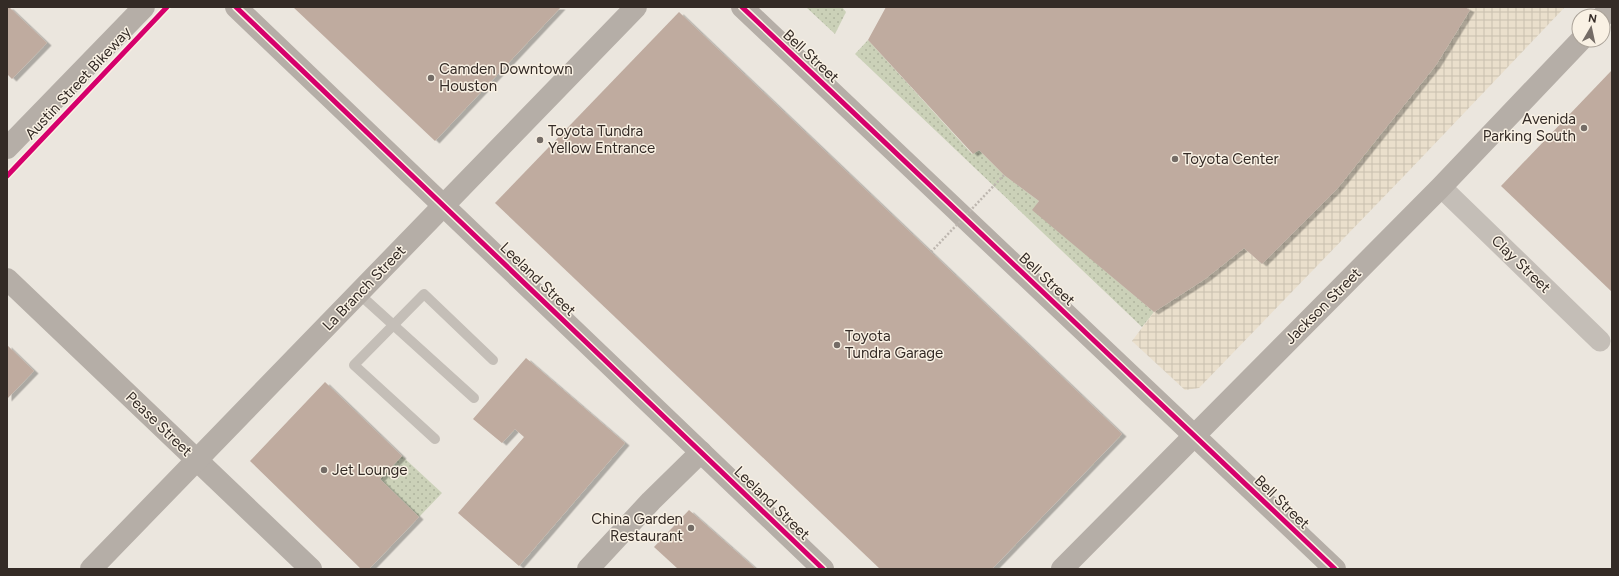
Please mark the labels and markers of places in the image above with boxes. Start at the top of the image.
place label: Camden Downtown Houston [439,60,573,95]
marker: Camden Downtown Houston [426,73,436,83]
place label: Avenida Parking South [1483,110,1576,145]
place label: Toyota Tundra Yellow Entrance [548,122,655,157]
marker: Avenida Parking South [1579,123,1589,133]
marker: Toyota Tundra Yellow Entrance [535,135,545,145]
place label: Toyota Center [1183,150,1279,168]
marker: Toyota Center [1170,154,1180,164]
place label: Toyota Tundra Garage [845,327,943,362]
marker: Toyota Tundra Garage [832,340,842,350]
place label: Jet Lounge [332,461,408,479]
marker: Jet Lounge [319,465,329,475]
place label: China Garden Restaurant [591,510,683,545]
marker: China Garden Restaurant [686,523,696,533]

